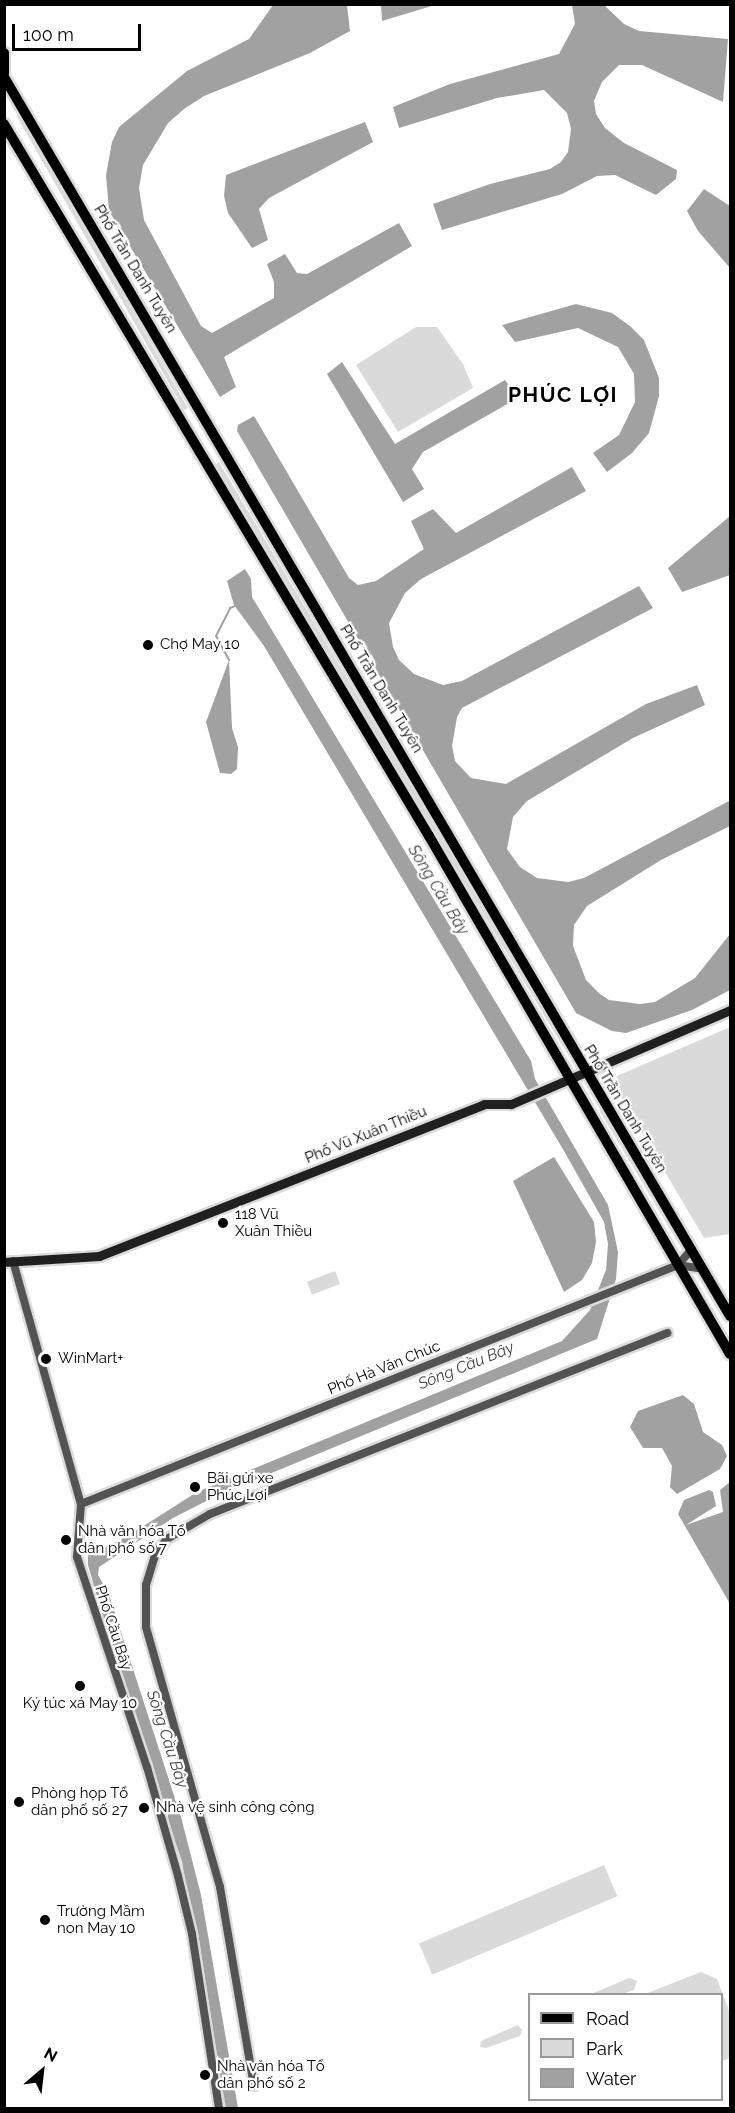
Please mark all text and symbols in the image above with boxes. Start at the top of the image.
scale bar [15,12,144,50]
text: 100 m [23,24,74,45]
street label: Phố Trần Danh Tuyên [89,201,181,337]
district label: PHÚC LỢI [508,382,618,408]
street label: Phố Trần Danh Tuyên [335,621,427,757]
place label: Chợ May 10 [160,636,240,654]
marker: Chợ May 10 [141,638,155,652]
water label: Sông Cầu Bây [404,841,472,939]
street label: Phố Trần Danh Tuyên [579,1041,671,1177]
street label: Phố Vũ Xuân Thiều [302,1102,430,1168]
place label: 118 Vũ Xuân Thiều [235,1205,313,1240]
marker: 118 Vũ Xuân Thiều [216,1216,230,1230]
street label: Phố Hà Văn Chúc [325,1337,443,1399]
water label: Sông Cầu Bây [415,1338,517,1394]
place label: WinMart+ [58,1350,123,1368]
marker: WinMart+ [39,1352,53,1366]
place label: Bãi gửi xe Phúc Lợi [207,1469,274,1504]
marker: Bãi gửi xe Phúc Lợi [188,1480,202,1494]
place label: Nhà văn hóa Tổ dân phố số 7 [78,1522,187,1557]
marker: Nhà văn hóa Tổ dân phố số 7 [59,1533,73,1547]
street label: Phố Cầu Bây [91,1583,135,1673]
marker: Ký túc xá May 10 [73,1679,87,1693]
water label: Sông Cầu Bây [142,1688,192,1790]
place label: Ký túc xá May 10 [22,1695,138,1713]
place label: Phòng họp Tổ dân phố số 27 [31,1784,129,1819]
marker: Phòng họp Tổ dân phố số 27 [12,1795,26,1809]
place label: Nhà vệ sinh công cộng [156,1799,315,1817]
marker: Nhà vệ sinh công cộng [137,1801,151,1815]
place label: Trường Mầm non May 10 [57,1902,145,1937]
marker: Trường Mầm non May 10 [38,1913,52,1927]
legend [528,1993,723,2101]
text: Road [586,2008,629,2029]
text: Park [586,2038,623,2059]
north arrow [12,2041,72,2101]
text: N [41,2043,61,2066]
place label: Nhà văn hóa Tổ dân phố số 2 [217,2057,326,2092]
marker: Nhà văn hóa Tổ dân phố số 2 [198,2068,212,2082]
text: Water [586,2068,636,2089]

